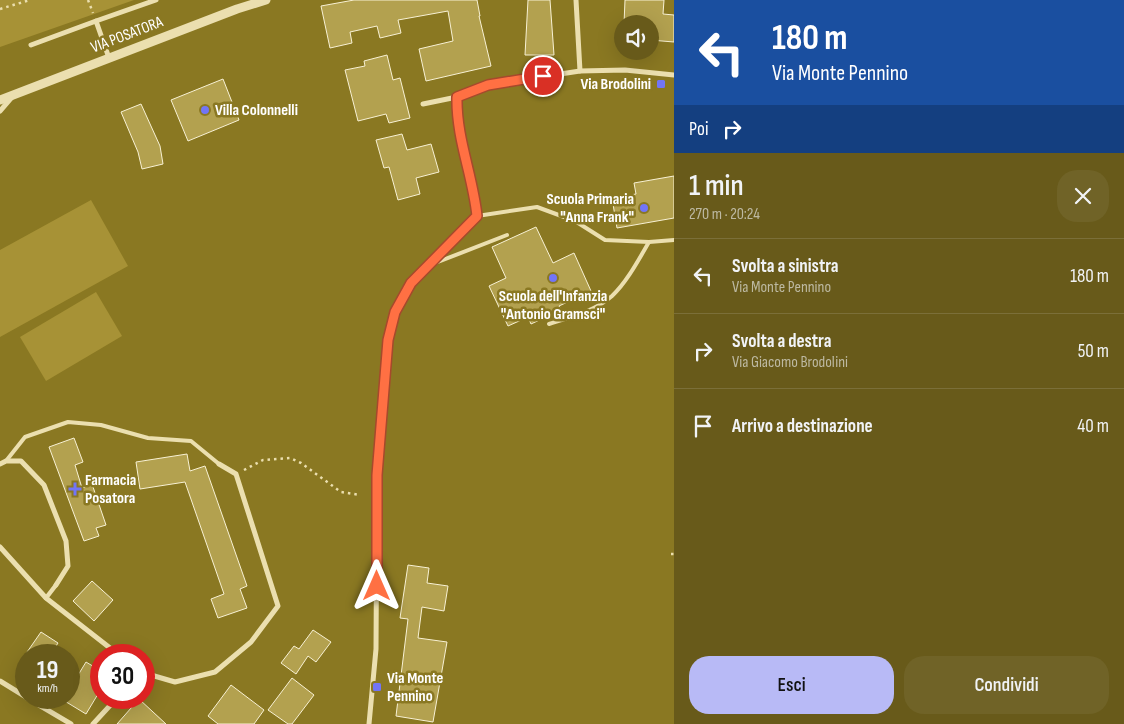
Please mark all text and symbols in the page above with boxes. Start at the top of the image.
street label: VIA POSATORA [88,13,166,57]
map controls [614,15,659,60]
button: sound [614,15,659,60]
text: 180 m [772,17,848,60]
icon: left [689,20,754,85]
pin [522,55,564,97]
text: Via Monte Pennino [772,60,908,87]
icon: arrive [529,62,557,90]
place label: Via Brodolini [580,75,651,94]
marker: Via Brodolini [655,78,667,90]
place label: Villa Colonnelli [215,101,298,120]
marker: Villa Colonnelli [199,104,211,116]
icon: right [718,115,746,143]
text: Poi [689,118,708,141]
text: 1 min [689,168,744,204]
button: close [1057,170,1109,222]
place label: Scuola Primaria "Anna Frank" [547,190,634,227]
marker: Scuola Primaria "Anna Frank" [638,202,650,214]
text: 270 m · 20:24 [689,205,760,224]
text: Svolta a sinistra [732,255,839,278]
icon: left [689,262,717,290]
text: 180 m [1070,265,1109,288]
marker: Scuola dell'Infanzia "Antonio Gramsci" [547,272,559,284]
text: Via Monte Pennino [732,278,831,297]
place label: Scuola dell'Infanzia "Antonio Gramsci" [499,287,607,324]
text: Svolta a destra [732,330,832,353]
icon: right [689,337,717,365]
text: 50 m [1078,340,1109,363]
text: Via Giacomo Brodolini [732,353,848,372]
icon: arrive [689,412,717,440]
text: Arrivo a destinazione [732,415,873,438]
text: 40 m [1077,415,1109,438]
place label: Farmacia Posatora [85,471,136,508]
marker: Farmacia Posatora [69,483,81,495]
position arrow [350,559,402,611]
speed limit sign: 30 [90,644,155,709]
text: 19 [37,655,58,686]
button: Esci [689,656,894,714]
button: Condividi [904,656,1109,714]
place label: Via Monte Pennino [387,669,444,706]
text: km/h [37,681,58,696]
marker: Via Monte Pennino [371,681,383,693]

